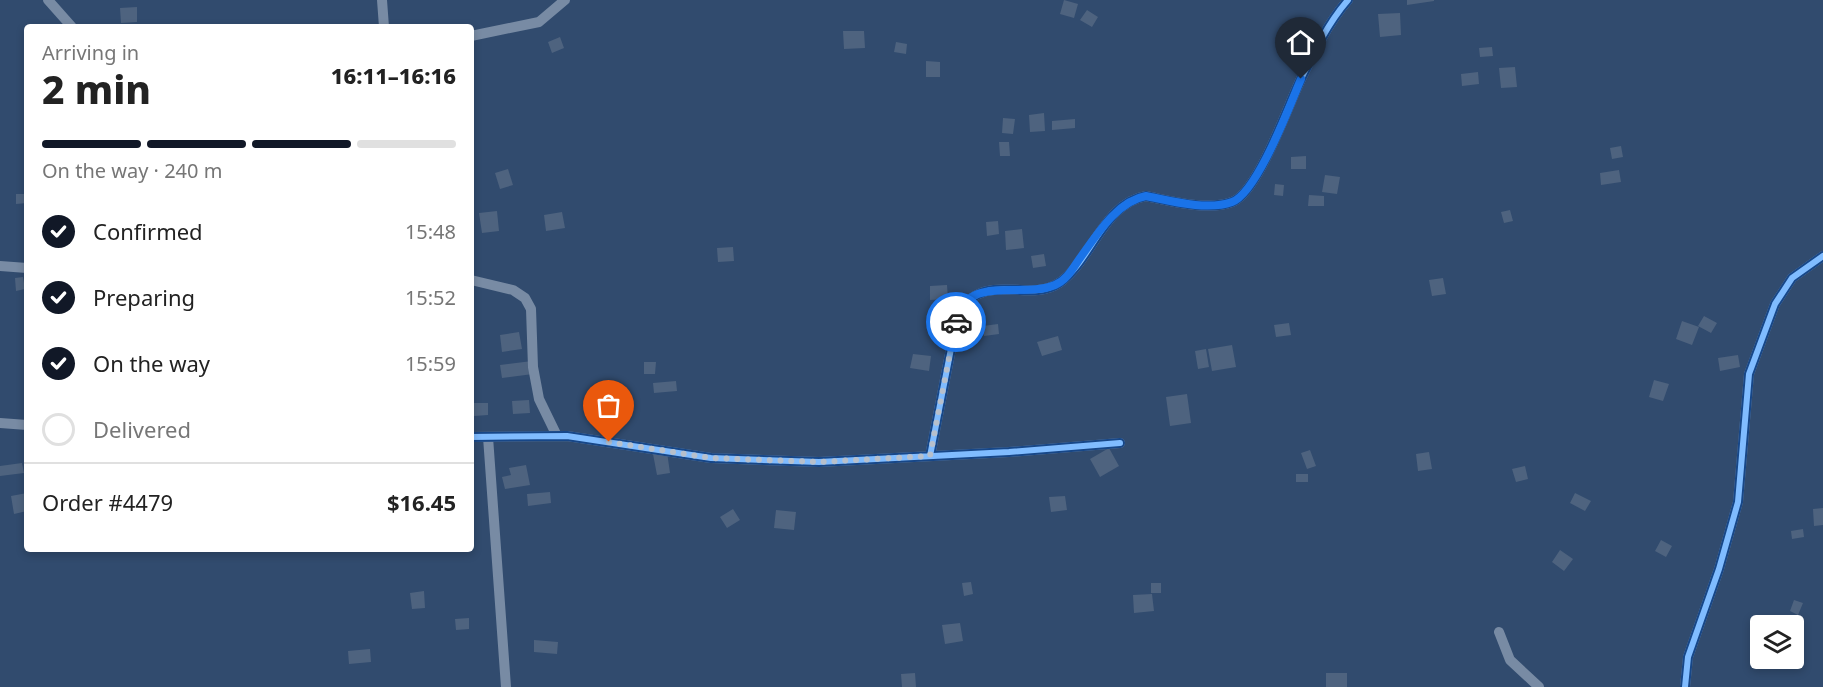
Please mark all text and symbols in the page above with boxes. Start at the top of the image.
pin [1275,17,1326,79]
icon: home [1284,26,1317,59]
text: Arriving in [42,39,139,66]
text: 16:11–16:16 [331,60,456,90]
text: 2 min [42,62,151,115]
text: On the way · 240 m [42,157,222,184]
icon: check [42,215,75,248]
text: Confirmed [93,216,203,246]
text: 15:48 [405,218,456,245]
icon: check [42,281,75,314]
text: Preparing [93,282,195,312]
text: 15:52 [405,284,456,311]
courier [926,292,986,352]
icon: car [940,306,973,339]
icon: check [42,347,75,380]
text: On the way [93,348,210,378]
text: 15:59 [405,350,456,377]
pin [583,380,634,442]
icon: bag [592,389,625,422]
text: Delivered [93,414,191,444]
text: Order #4479 [42,487,173,517]
text: $16.45 [387,487,456,517]
map controls [1750,615,1804,669]
button: layers [1750,615,1804,669]

